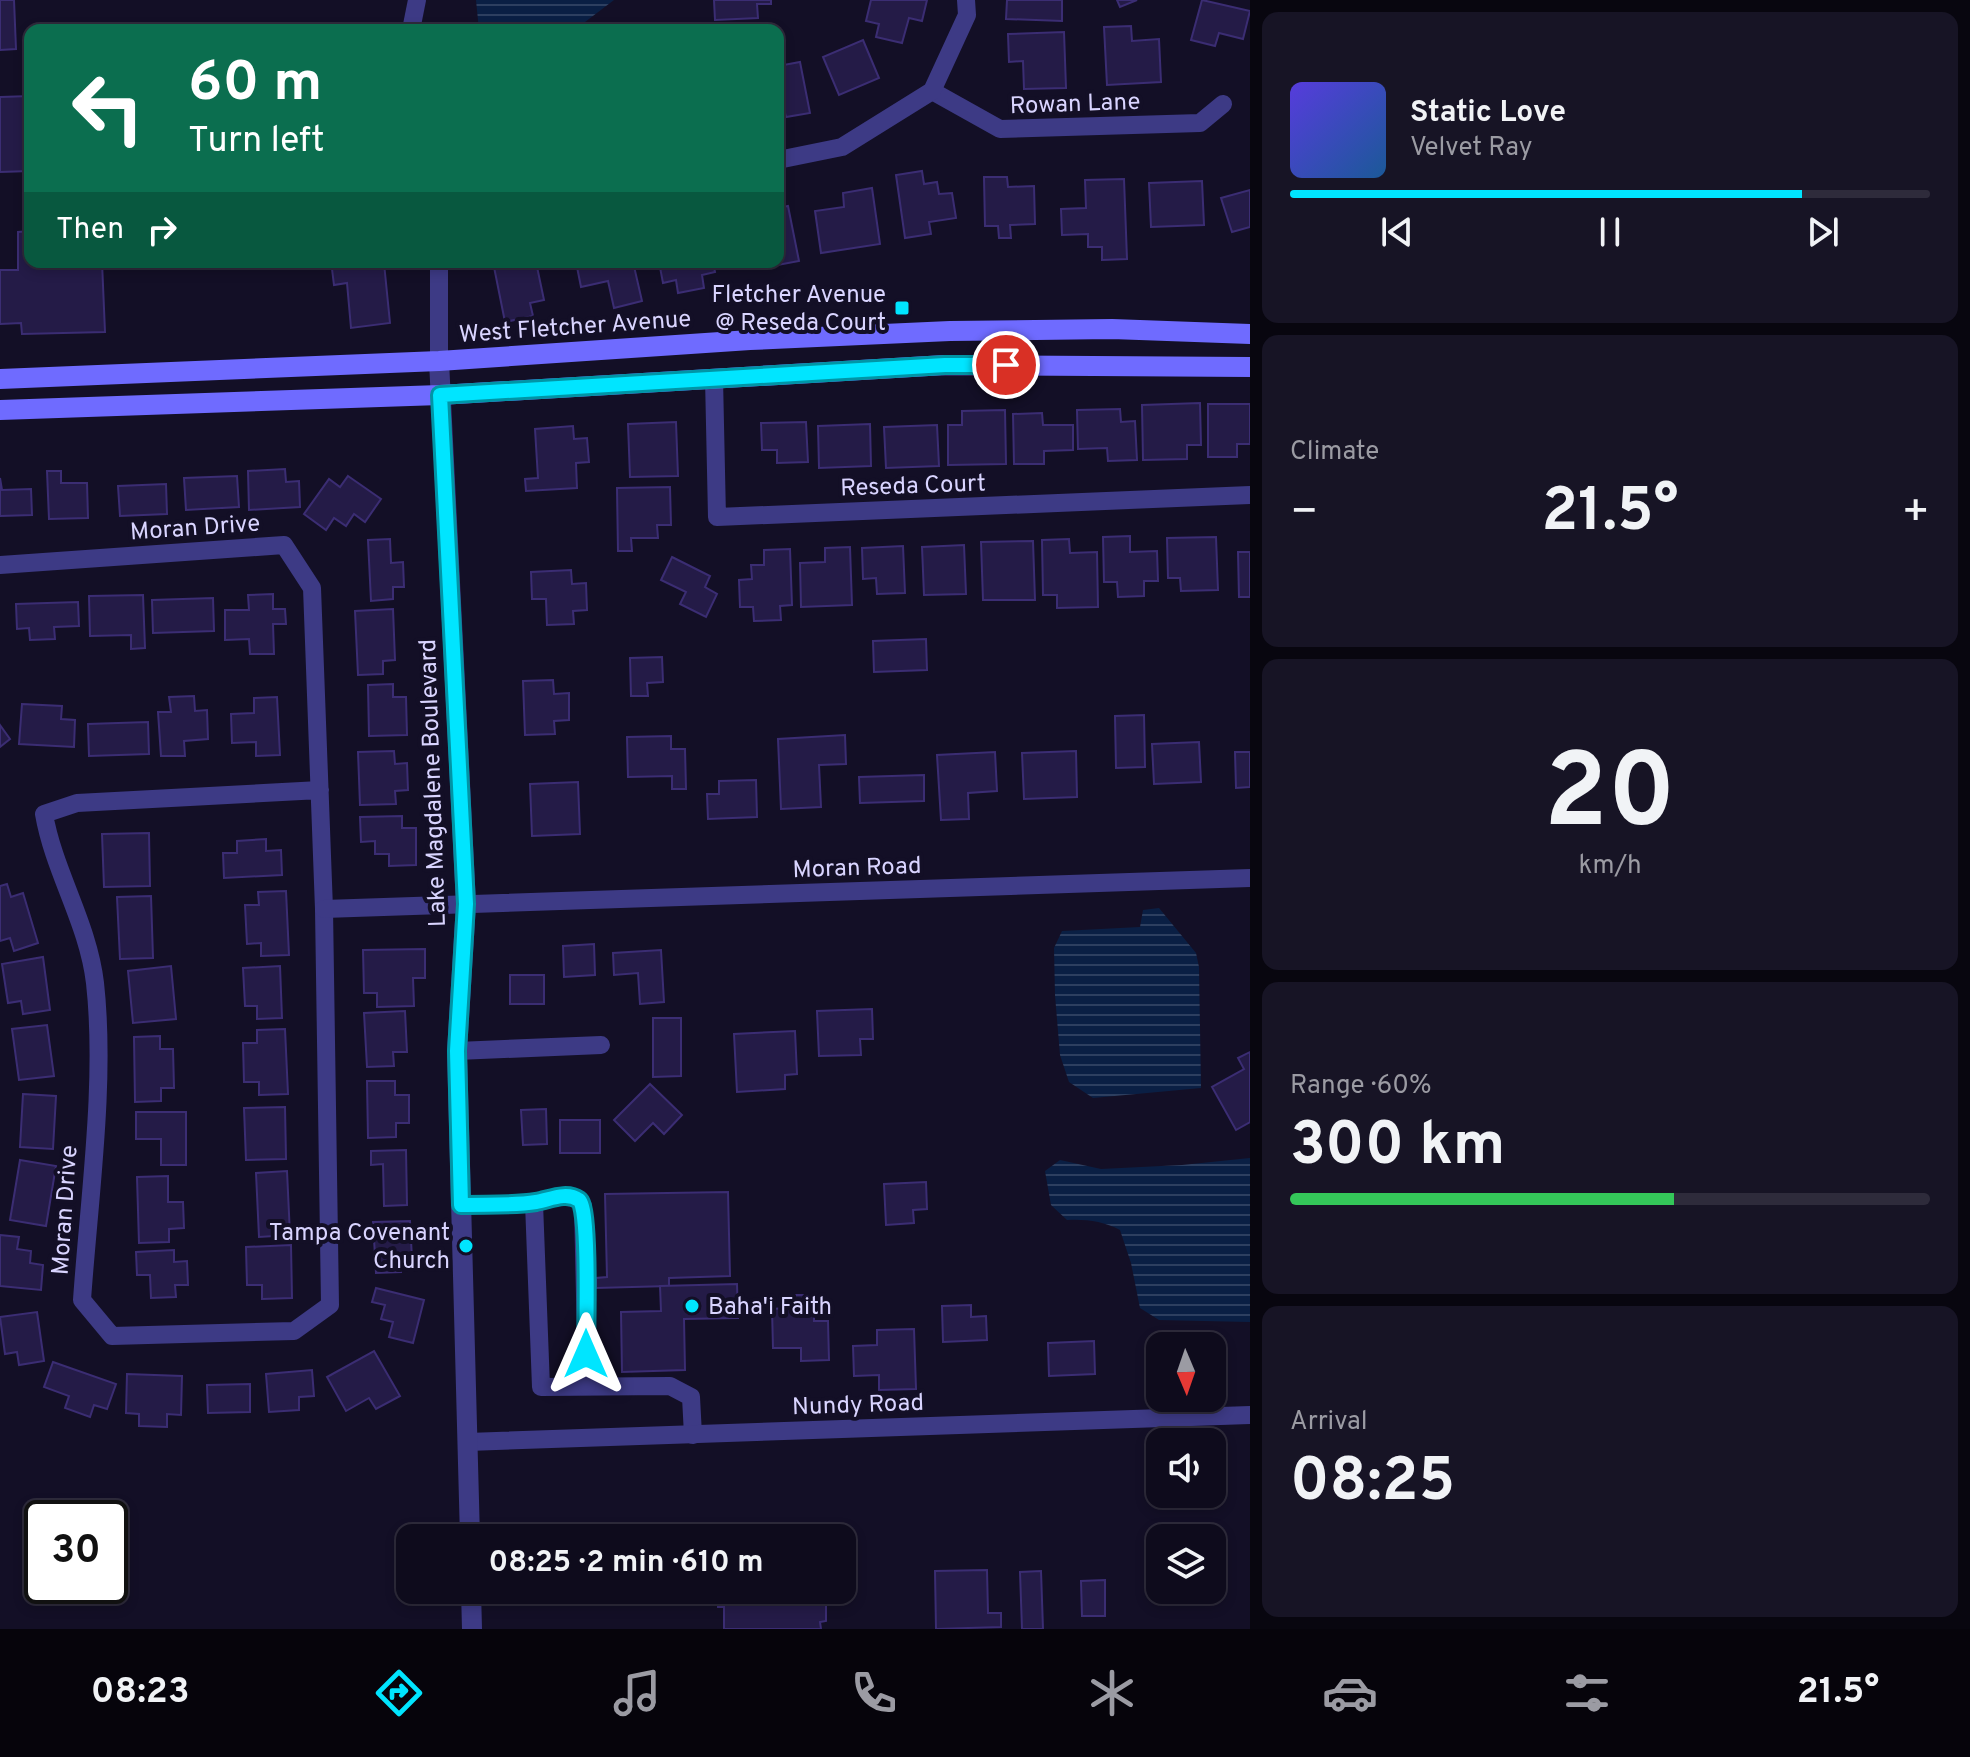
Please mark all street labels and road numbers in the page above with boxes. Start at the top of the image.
street label: Rowan Lane [1009,88,1141,122]
street label: West Fletcher Avenue [458,305,692,351]
street label: Reseda Court [840,469,986,505]
street label: Moran Drive [129,509,261,549]
street label: Lake Magdalene Boulevard [414,638,454,927]
street label: Moran Road [792,852,922,886]
street label: Moran Drive [46,1144,86,1276]
street label: Nundy Road [792,1389,925,1423]

